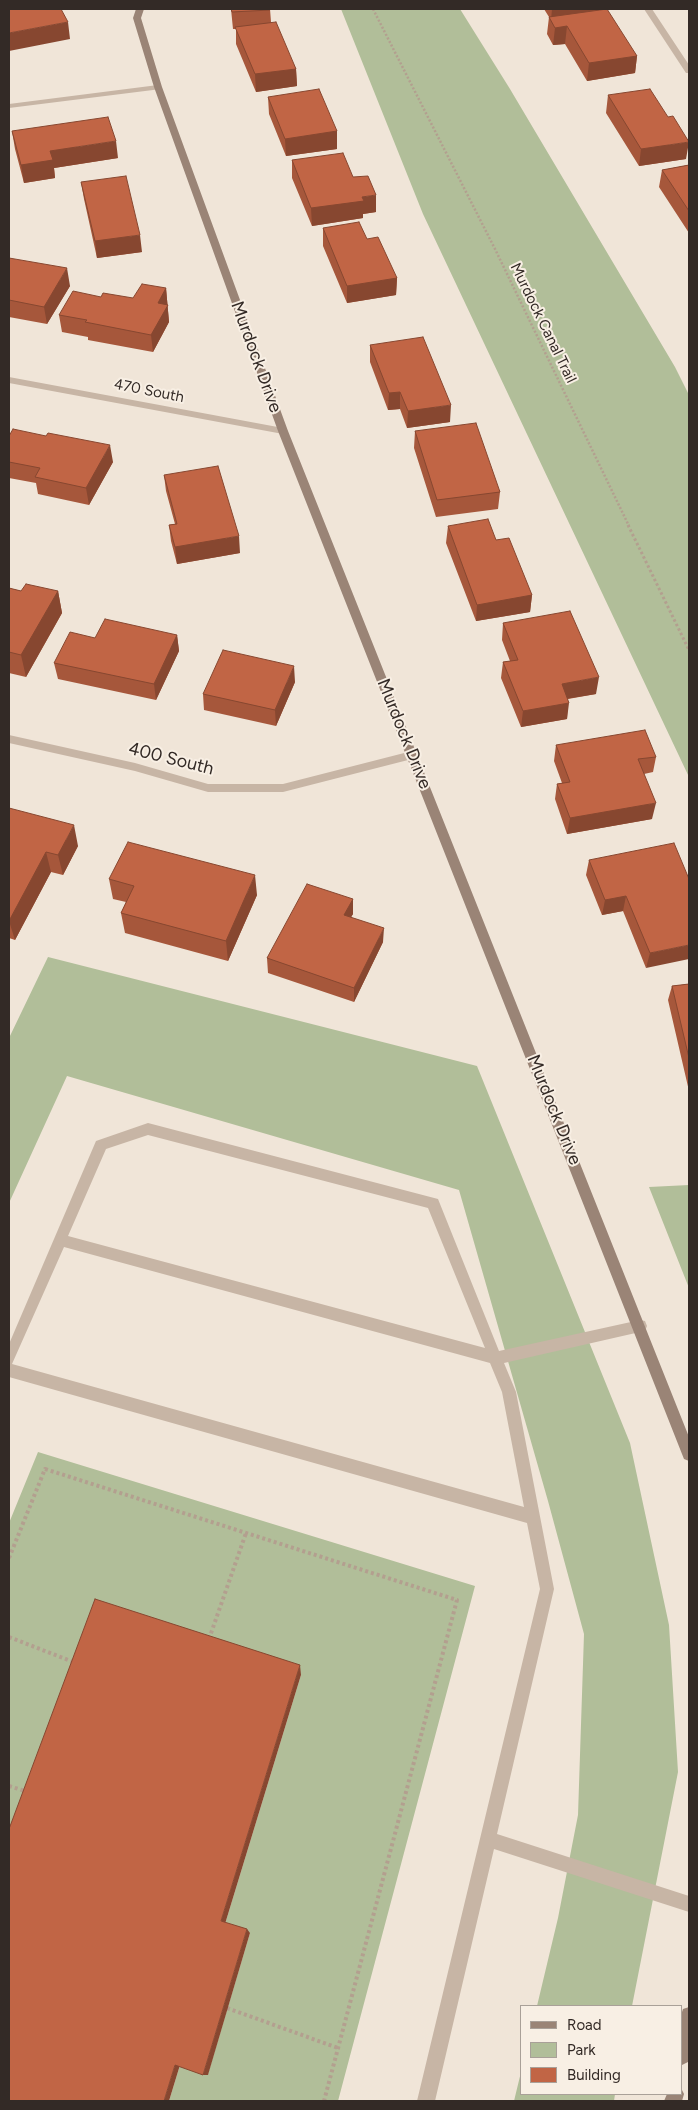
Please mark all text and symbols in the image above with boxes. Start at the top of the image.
street label: Murdock Canal Trail [506,260,580,386]
street label: Murdock Drive [226,298,286,416]
street label: 470 South [112,375,186,407]
street label: Murdock Drive [372,676,436,792]
street label: 400 South [126,738,216,780]
street label: Murdock Drive [522,1052,586,1168]
legend [520,2005,683,2095]
text: Road [567,2016,602,2034]
text: Park [567,2041,596,2059]
text: Building [567,2066,621,2084]

